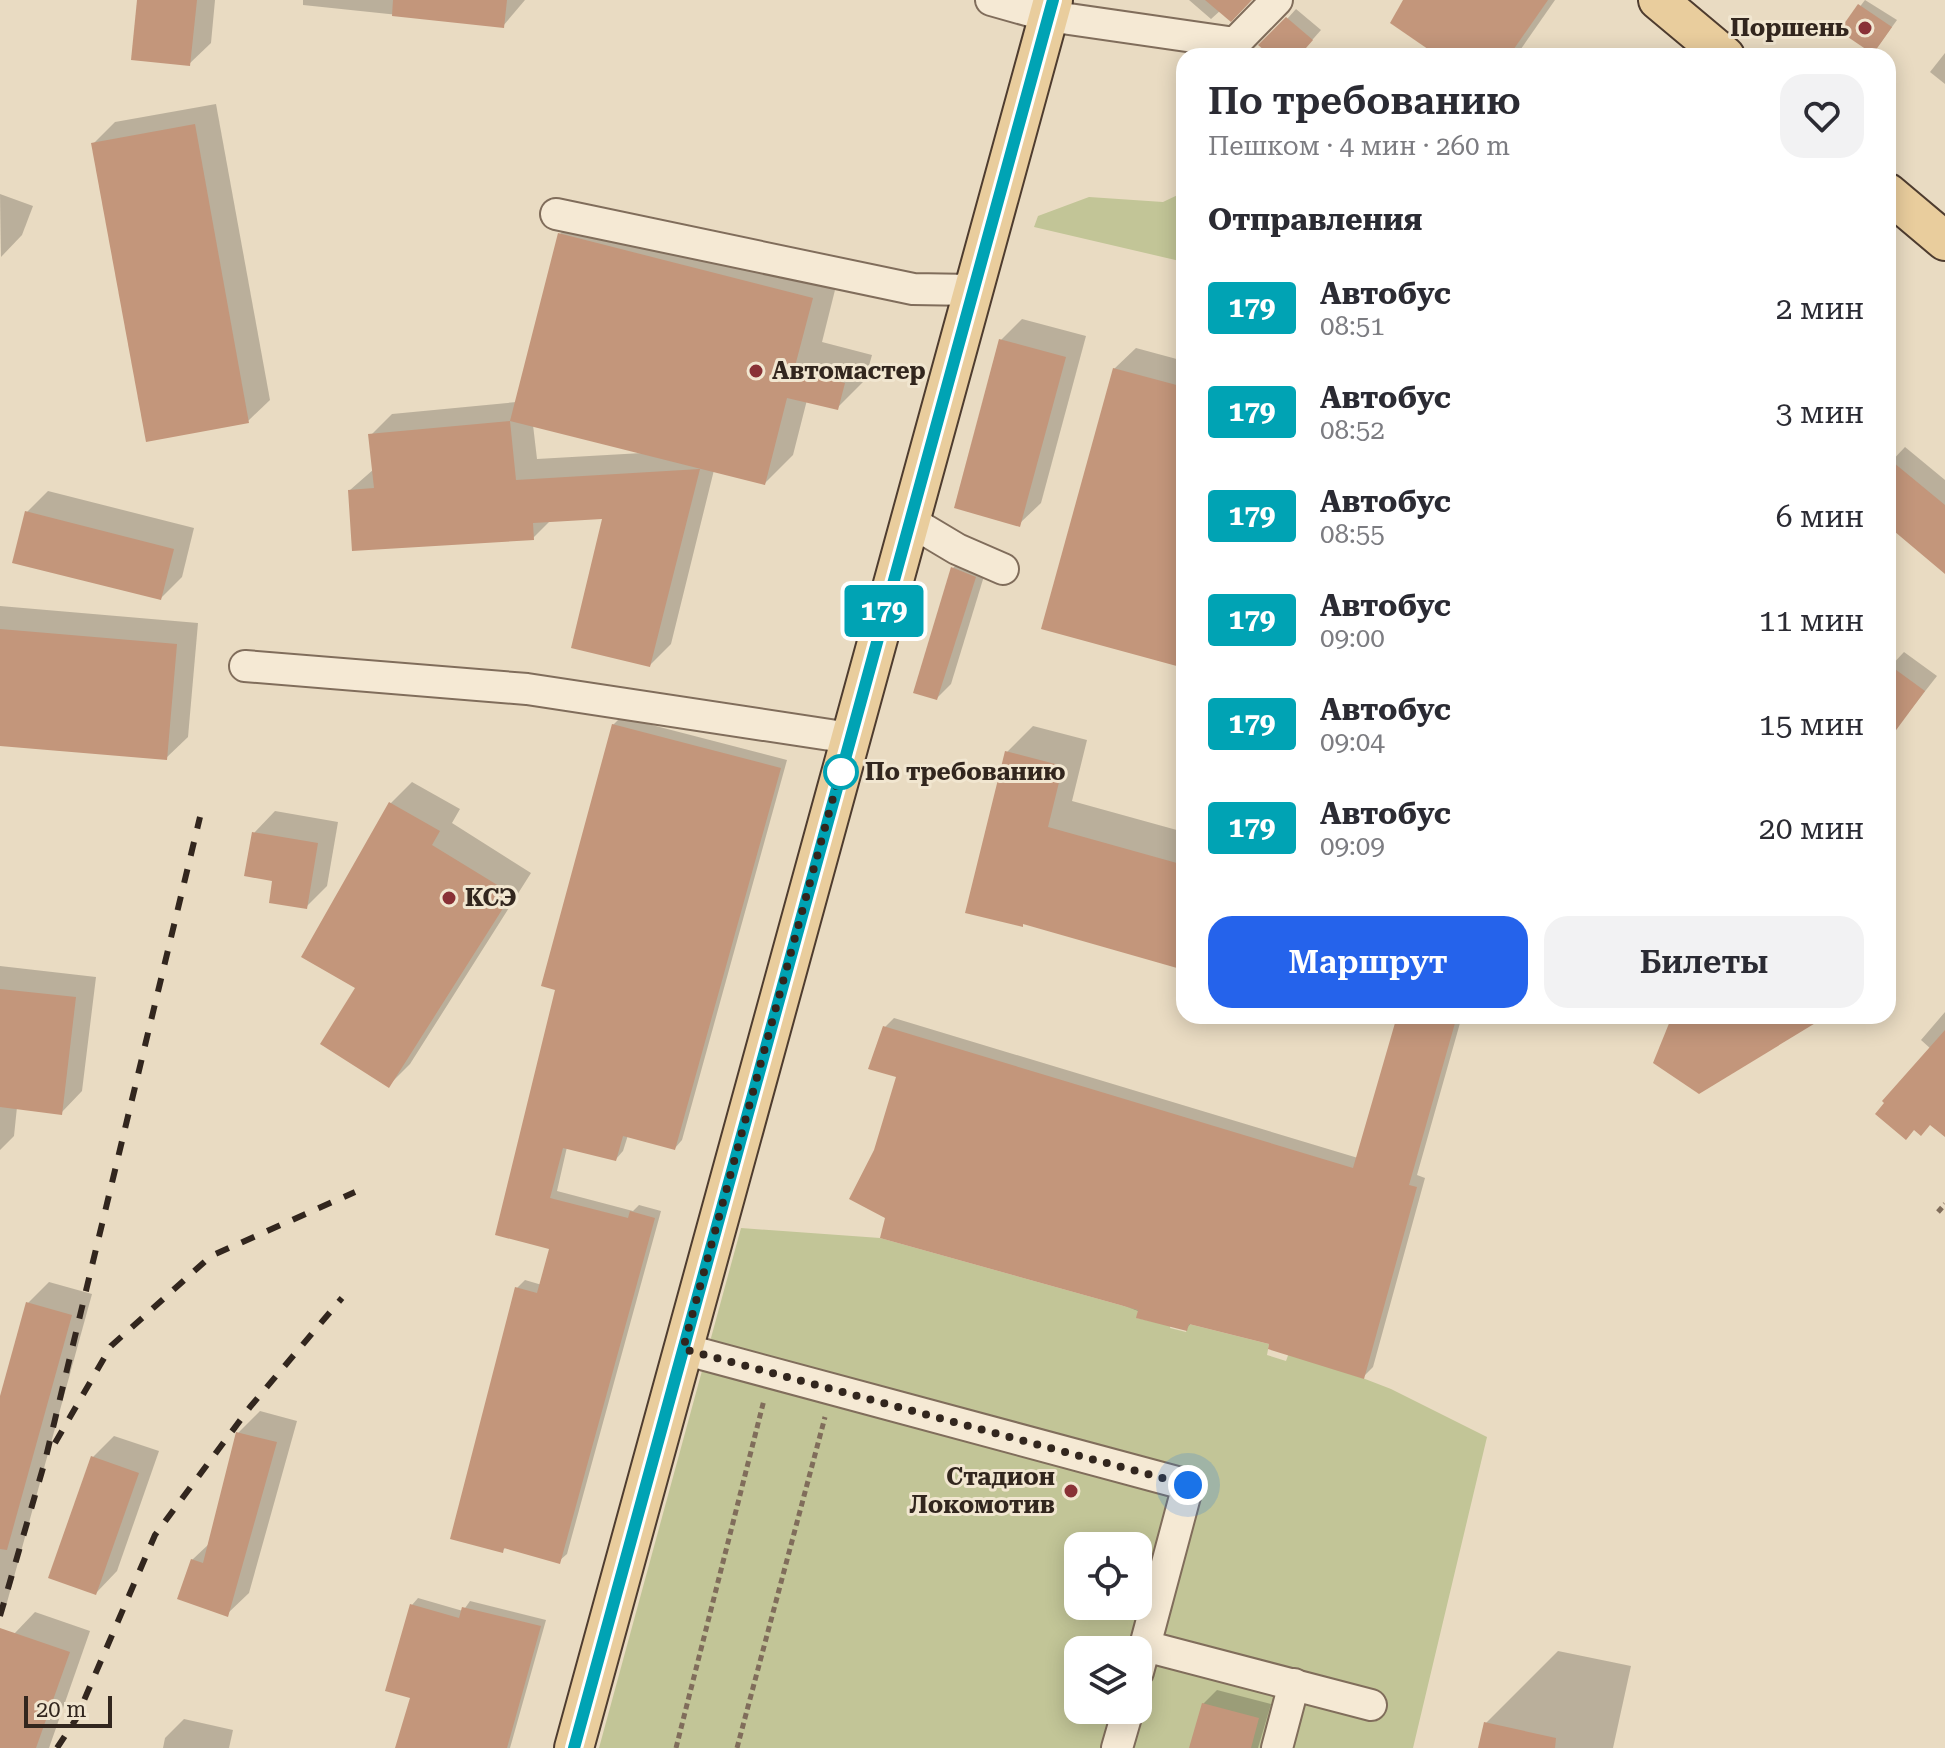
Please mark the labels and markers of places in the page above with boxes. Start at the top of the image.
place label: Поршень [1730,14,1849,42]
marker: Поршень [1856,19,1874,37]
place label: Автомастер [772,357,926,385]
marker: Автомастер [747,362,765,380]
marker: По требованию [824,755,858,789]
place label: По требованию [865,758,1066,786]
place label: КСЭ [465,884,516,912]
marker: КСЭ [440,889,458,907]
place label: Стадион Локомотив [910,1463,1055,1519]
marker: Стадион Локомотив [1062,1482,1080,1500]

